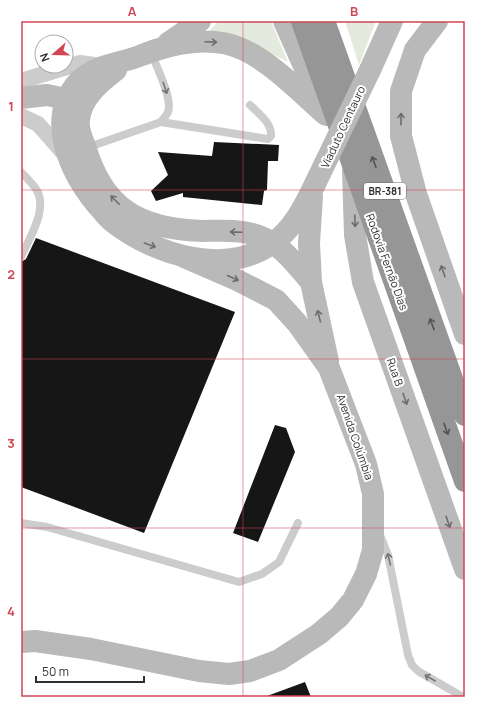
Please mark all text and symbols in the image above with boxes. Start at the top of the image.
text: A [128,2,137,20]
text: B [350,2,358,20]
north arrow [34,34,74,74]
one-way arrow [204,39,217,46]
text: N [36,51,53,64]
one-way arrow [161,82,169,94]
street label: Viaduto Centauro [317,83,368,170]
text: 1 [8,97,14,115]
one-way arrow [397,113,405,126]
one-way arrow [370,156,378,168]
road number: BR-381 [364,183,406,199]
one-way arrow [110,195,120,205]
street label: Rodovia Fernão Dias [363,211,412,312]
one-way arrow [351,214,358,227]
one-way arrow [230,228,243,236]
one-way arrow [144,241,156,249]
text: 2 [7,265,15,283]
one-way arrow [439,265,446,278]
one-way arrow [226,275,238,283]
one-way arrow [315,310,322,323]
one-way arrow [428,318,436,330]
street label: Rua B [384,356,407,388]
street label: Avenida Colúmbia [334,392,377,482]
one-way arrow [402,393,409,406]
one-way arrow [443,422,451,434]
text: 3 [7,434,15,452]
one-way arrow [445,515,453,527]
one-way arrow [384,553,392,566]
text: 4 [7,602,15,620]
scale bar [36,658,144,684]
text: 50 m [42,663,69,680]
one-way arrow [424,673,436,681]

